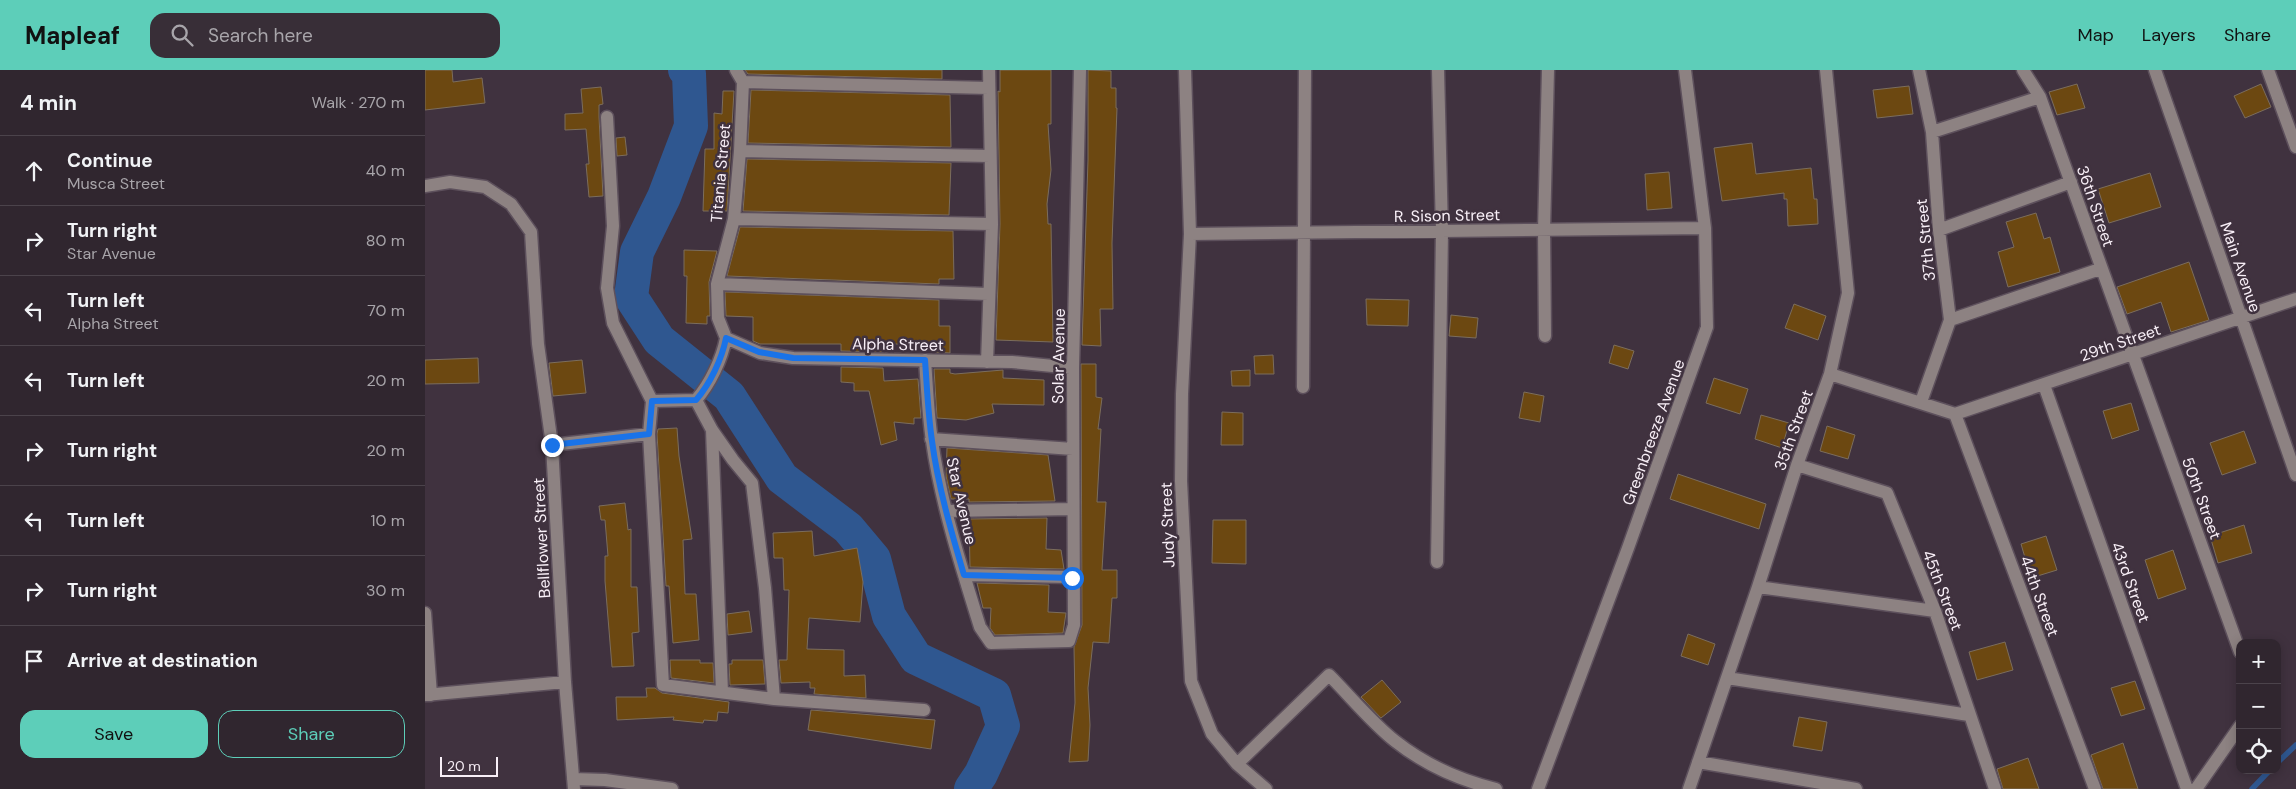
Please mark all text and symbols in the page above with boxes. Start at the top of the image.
search box [150,13,500,58]
text: Mapleaf [25,20,120,51]
icon: search [168,21,196,49]
text: Search here [208,23,313,48]
text: Map [2078,23,2114,47]
text: Layers [2142,23,2196,47]
text: Share [2224,23,2271,47]
text: 4 min [20,89,77,117]
text: Walk · 270 m [312,92,405,113]
street label: Titania Street [706,123,735,223]
text: Continue [67,148,153,173]
icon: ahead [20,157,48,185]
text: 40 m [366,160,405,181]
street label: 36th Street [2072,163,2119,250]
text: Musca Street [67,173,165,194]
street label: 37th Street [1911,198,1940,282]
street label: R. Sison Street [1394,204,1500,227]
text: Turn right [67,218,157,243]
street label: Main Avenue [2215,219,2266,315]
icon: right [20,227,48,255]
text: 80 m [366,230,405,251]
text: Star Avenue [67,243,156,264]
text: Turn left [67,288,145,313]
icon: left [20,297,48,325]
text: 70 m [367,300,405,321]
street label: Solar Avenue [1047,308,1070,404]
text: Alpha Street [67,313,159,334]
street label: 29th Street [2077,319,2163,366]
street label: Alpha Street [852,333,944,356]
street label: Greenbreeze Avenue [1617,356,1690,508]
icon: left [20,367,48,395]
text: Turn left [67,368,145,393]
text: 20 m [366,370,405,391]
street label: 35th Street [1769,387,1818,473]
route end [541,434,564,457]
icon: right [20,437,48,465]
text: Turn right [67,438,157,463]
text: 20 m [366,440,405,461]
street label: 50th Street [2177,454,2226,542]
street label: Star Avenue [941,455,982,547]
street label: Bellflower Street [528,477,555,599]
street label: Judy Street [1156,482,1179,568]
icon: left [20,507,48,535]
text: Turn left [67,508,145,533]
text: 10 m [371,510,405,531]
street label: 43rd Street [2106,539,2155,625]
street label: 45th Street [1918,547,1967,633]
street label: 44th Street [2015,553,2064,639]
route start [1061,567,1084,590]
icon: right [20,577,48,605]
text: Turn right [67,578,157,603]
text: 30 m [366,580,405,601]
map controls [2236,639,2281,774]
button: + [2236,639,2281,684]
icon: arrive [20,647,48,675]
text: Arrive at destination [67,648,258,673]
button: − [2236,684,2281,729]
button: Save [20,710,208,758]
button: Share [218,710,405,758]
button: locate [2236,729,2281,774]
scale bar [440,754,497,777]
text: 20 m [447,757,481,775]

